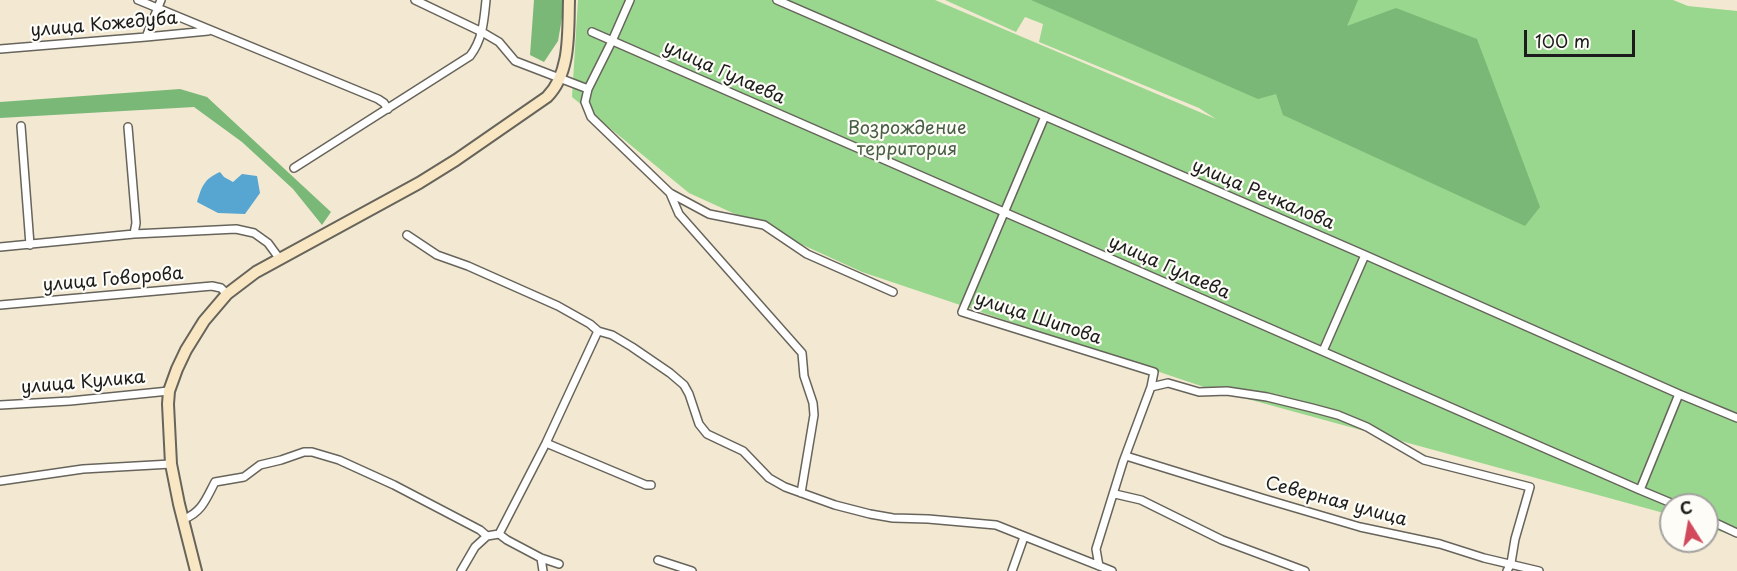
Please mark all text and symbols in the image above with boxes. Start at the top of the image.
street label: улица Кожедуба [30,8,178,42]
scale bar [1527,18,1638,56]
text: 100 m [1535,27,1590,54]
street label: улица Гулаева [660,37,788,109]
park label: Возрождение территория [847,118,967,160]
street label: улица Речкалова [1189,155,1337,235]
street label: улица Гулаева [1105,232,1233,304]
street label: улица Говорова [42,263,184,297]
street label: улица Шипова [972,288,1104,350]
street label: улица Кулика [20,367,146,399]
street label: Северная улица [1263,473,1409,531]
north arrow [1659,493,1719,553]
text: С [1678,494,1694,520]

